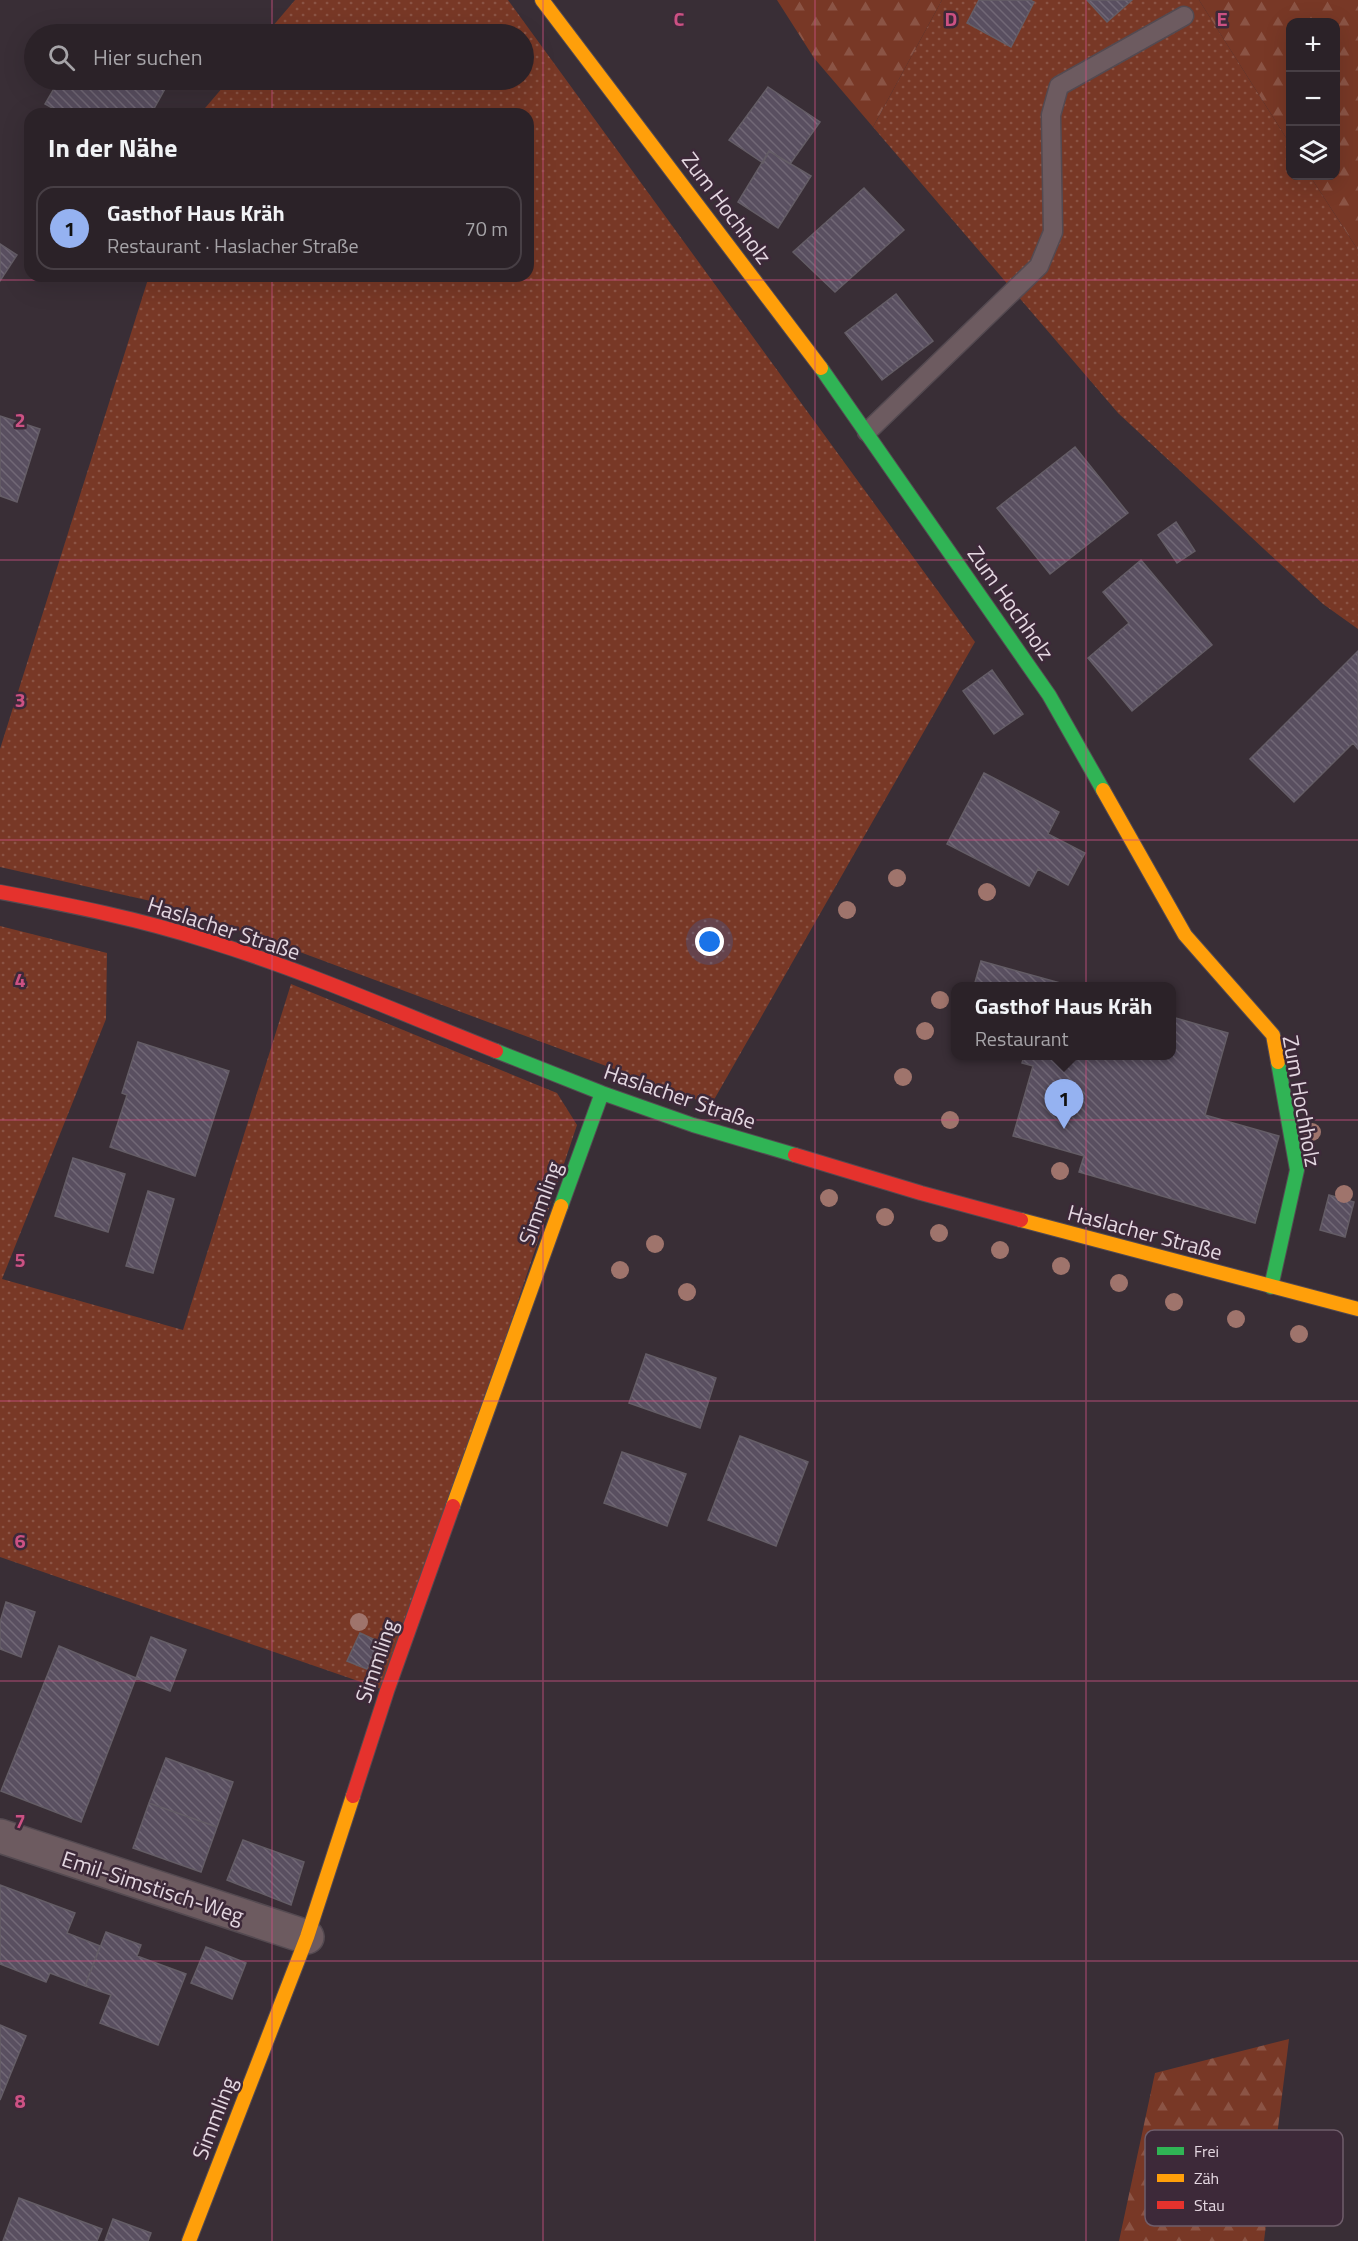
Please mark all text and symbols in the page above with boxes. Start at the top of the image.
text: C [674,3,685,34]
text: D [945,3,957,34]
text: E [1216,3,1228,34]
map controls [1286,18,1340,180]
button: + [1286,18,1340,72]
search box [24,24,534,90]
text: Hier suchen [93,40,202,74]
icon: search [45,41,78,74]
button: − [1286,72,1340,126]
button: layers [1286,126,1340,180]
text: In der Nähe [48,128,177,167]
street label: Zum Hochholz [673,145,781,271]
text: Gasthof Haus Kräh [107,196,285,230]
text: 1 [64,213,75,244]
text: 70 m [464,213,508,244]
text: Restaurant · Haslacher Straße [107,230,359,261]
text: 2 [14,404,26,435]
street label: Zum Hochholz [959,539,1063,667]
text: 3 [14,684,26,715]
street label: Haslacher Straße [143,887,305,969]
your location [695,927,724,956]
text: 4 [14,964,26,995]
popup [951,982,1176,1060]
text: Gasthof Haus Kräh [975,989,1152,1023]
text: Restaurant [975,1023,1069,1054]
street label: Zum Hochholz [1274,1033,1330,1169]
street label: Haslacher Straße [599,1054,761,1138]
pin: 1 [1044,1080,1084,1129]
street label: Simmling [509,1157,571,1249]
street label: Haslacher Straße [1064,1195,1226,1269]
text: 5 [14,1244,26,1275]
text: 6 [14,1525,26,1556]
street label: Simmling [346,1615,406,1707]
text: 7 [14,1805,26,1836]
street label: Emil-Simstisch-Weg [58,1842,248,1932]
street label: Simmling [183,2072,245,2164]
text: 8 [14,2085,26,2116]
legend [1145,2130,1343,2226]
text: Frei [1194,2139,1219,2163]
text: Zäh [1194,2166,1219,2190]
text: Stau [1194,2193,1225,2217]

